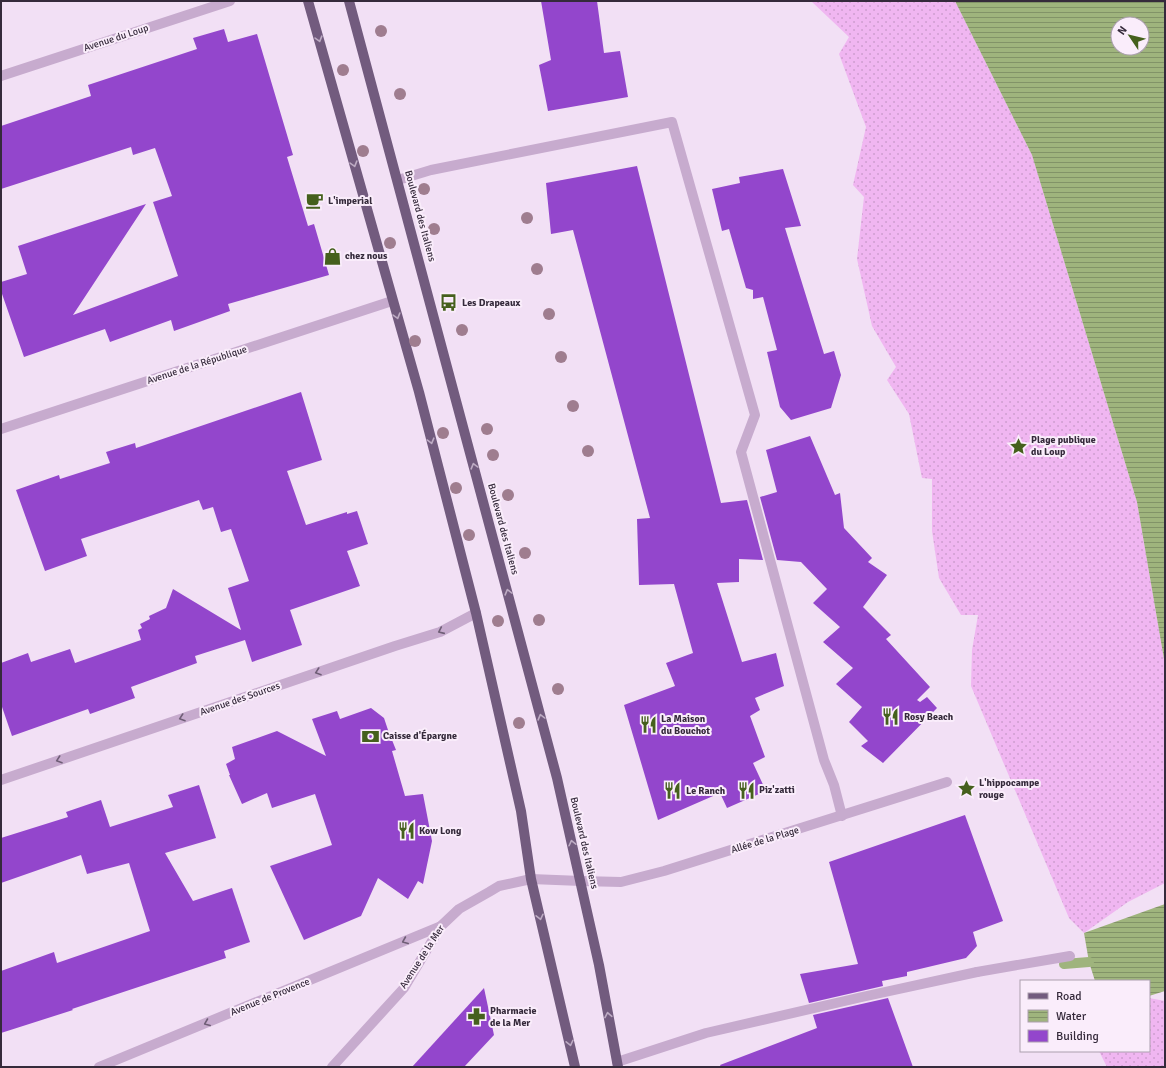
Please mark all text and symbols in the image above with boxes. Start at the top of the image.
north arrow [1110,16,1150,56]
street label: Avenue du Loup [82,22,150,54]
text: N [1115,24,1130,37]
one-way arrow [314,35,323,42]
one-way arrow [349,160,358,167]
street label: Boulevard des Italiens [402,169,438,264]
cafe icon: L'imperial [305,191,325,211]
place label: L'imperial [328,195,372,207]
shop icon: chez nous [322,246,342,266]
place label: chez nous [345,250,388,262]
bus stop icon: Les Drapeaux [439,293,459,313]
place label: Les Drapeaux [462,297,520,309]
one-way arrow [392,312,401,319]
street label: Avenue de la République [145,343,249,387]
place label: Plage publique du Loup [1031,434,1096,458]
place icon: Plage publique du Loup [1008,436,1028,456]
one-way arrow [427,438,435,444]
one-way arrow [470,463,479,470]
street label: Boulevard des Italiens [485,482,521,577]
one-way arrow [504,588,513,595]
one-way arrow [438,626,445,634]
one-way arrow [315,667,322,676]
street label: Avenue des Sources [198,679,282,718]
restaurant icon: Rosy Beach [881,707,901,727]
place label: Rosy Beach [904,711,954,723]
place label: La Maison du Bouchot [661,713,710,737]
one-way arrow [178,714,185,722]
one-way arrow [537,714,546,721]
restaurant icon: La Maison du Bouchot [638,715,658,735]
bank icon: Caisse d'Épargne [360,726,380,746]
place label: Caisse d'Épargne [383,729,457,742]
one-way arrow [55,756,62,764]
place label: L'hippocampe rouge [979,777,1039,801]
place icon: L'hippocampe rouge [956,779,976,799]
restaurant icon: Piz'zatti [736,780,756,800]
restaurant icon: Le Ranch [663,781,683,801]
place label: Piz'zatti [759,784,795,796]
place label: Le Ranch [686,785,726,797]
street label: Boulevard des Italiens [568,796,601,891]
restaurant icon: Kow Long [396,821,416,841]
street label: Allée de la Plage [730,824,800,856]
place label: Kow Long [419,825,462,837]
one-way arrow [569,840,577,847]
one-way arrow [536,914,544,920]
street label: Avenue de la Mer [397,923,447,991]
one-way arrow [401,937,408,945]
street label: Avenue de Provence [229,976,311,1018]
legend [1020,980,1150,1052]
text: Road [1056,989,1082,1004]
place label: Pharmacie de la Mer [490,1005,536,1029]
pharmacy icon: Pharmacie de la Mer [467,1007,487,1027]
text: Water [1056,1009,1087,1024]
one-way arrow [604,1012,613,1018]
one-way arrow [203,1018,210,1026]
text: Building [1056,1029,1099,1044]
one-way arrow [565,1040,573,1047]

